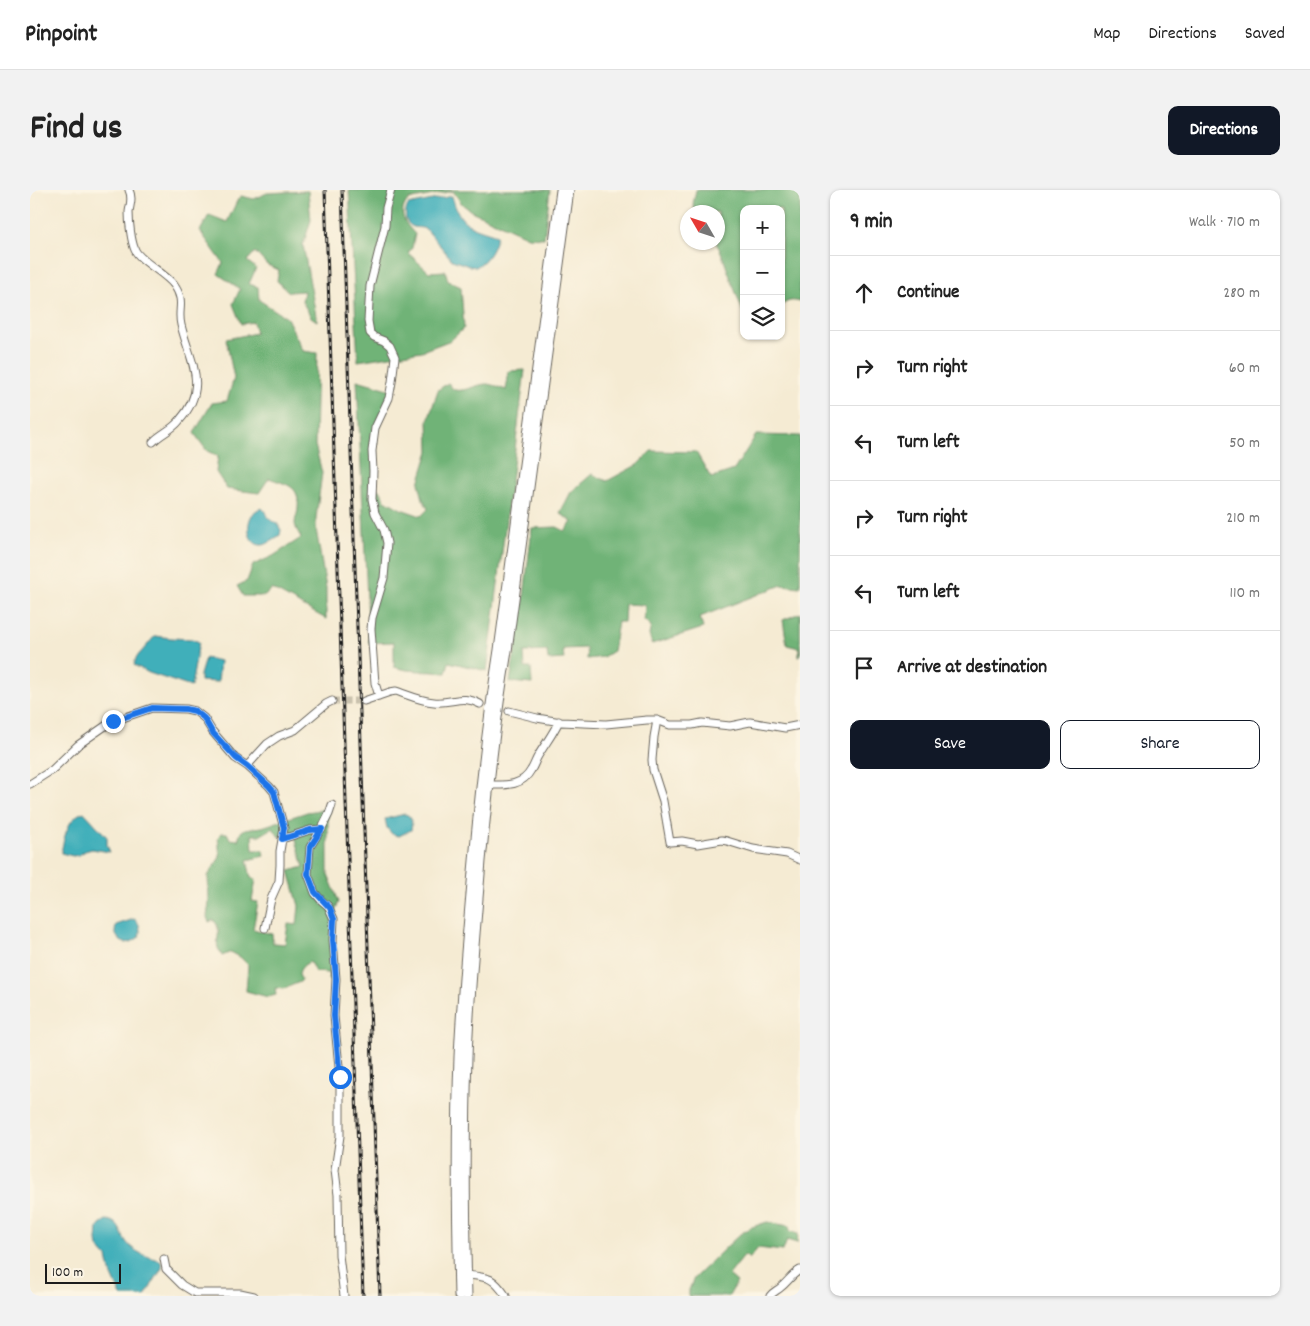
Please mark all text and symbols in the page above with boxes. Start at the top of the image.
text: Pinpoint [25,18,97,52]
text: Map [1093,22,1120,47]
text: Directions [1148,22,1217,47]
text: Saved [1245,22,1285,47]
text: Find us [30,105,122,155]
button: Directions [1168,106,1280,155]
north arrow [680,205,725,250]
map controls [740,205,785,340]
button: + [740,205,785,250]
text: 9 min [850,208,892,238]
text: Walk · 710 m [1189,211,1260,234]
button: − [740,250,785,295]
icon: ahead [850,279,878,307]
text: Continue [897,280,959,307]
text: 280 m [1223,282,1260,305]
button: layers [740,295,785,340]
icon: right [850,354,878,382]
text: Turn right [897,355,968,382]
text: 60 m [1229,357,1260,380]
icon: left [850,429,878,457]
text: Turn left [897,430,960,457]
text: 50 m [1229,432,1260,455]
icon: right [850,504,878,532]
text: Turn right [897,505,968,532]
text: 210 m [1226,507,1260,530]
icon: left [850,579,878,607]
text: Turn left [897,580,960,607]
text: 110 m [1230,582,1260,605]
icon: arrive [850,654,878,682]
text: Arrive at destination [897,655,1047,682]
route end [102,710,125,733]
button: Save [850,720,1050,769]
button: Share [1060,720,1260,769]
route start [329,1066,352,1089]
scale bar [45,1261,121,1284]
text: 100 m [52,1263,83,1283]

